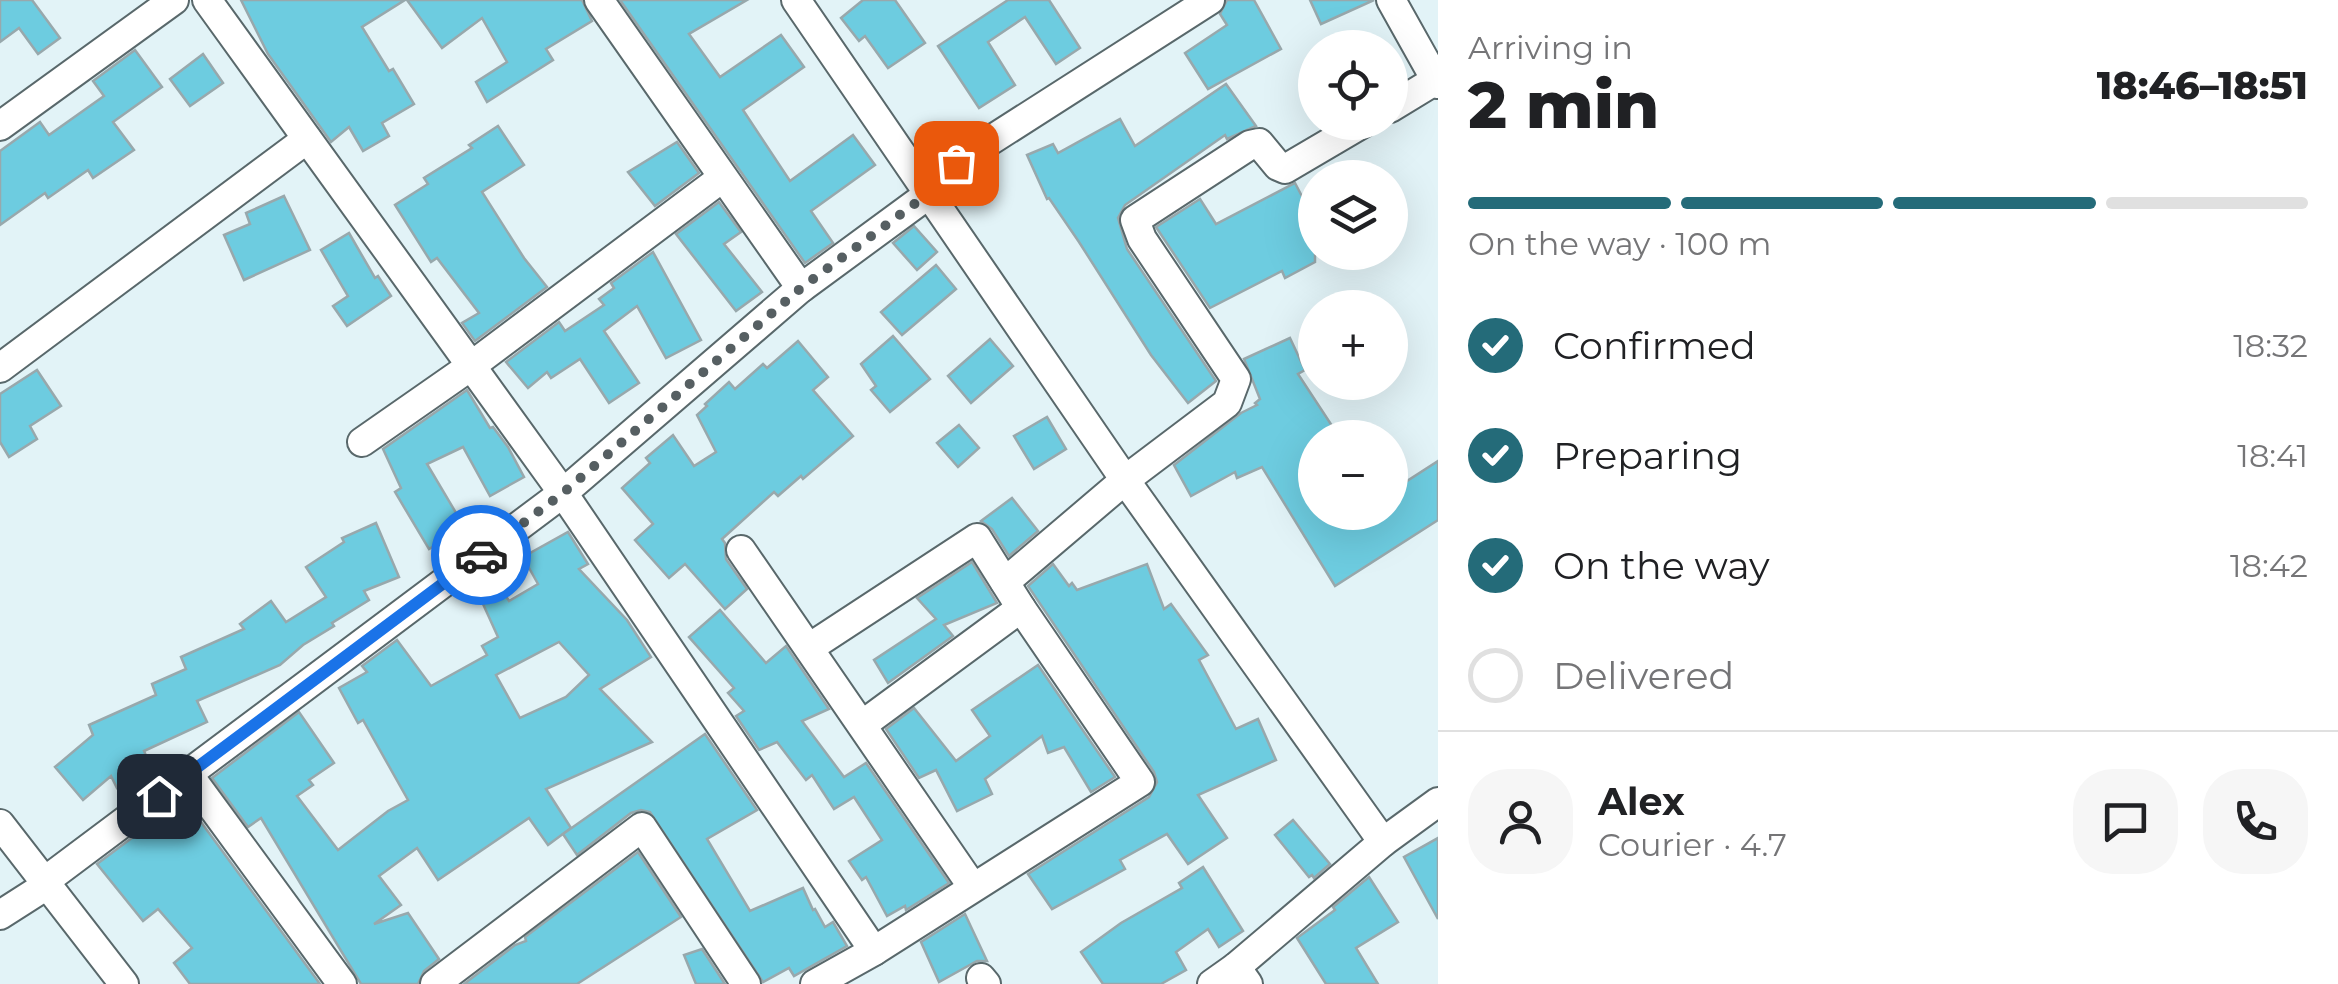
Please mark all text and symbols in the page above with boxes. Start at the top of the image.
text: Arriving in [1468,28,1633,67]
map controls [1298,30,1408,530]
button: locate [1298,30,1408,140]
text: 18:46–18:51 [2097,62,2308,109]
text: 2 min [1468,65,1659,144]
pin [914,121,999,206]
icon: bag [929,136,984,191]
button: layers [1298,160,1408,270]
text: On the way · 100 m [1468,224,1771,263]
button: + [1298,290,1408,400]
icon: check [1468,318,1523,373]
text: Confirmed [1553,322,1756,369]
text: 18:32 [2233,326,2308,365]
button: − [1298,420,1408,530]
icon: check [1468,428,1523,483]
text: Preparing [1553,432,1742,479]
text: 18:41 [2237,436,2308,475]
courier [431,505,531,605]
icon: car [454,528,509,583]
icon: check [1468,538,1523,593]
text: On the way [1553,542,1770,589]
text: 18:42 [2230,546,2308,585]
text: Delivered [1553,652,1734,699]
pin [117,754,202,839]
icon: home [132,769,187,824]
button: person [1468,769,1573,874]
button: chat [2073,769,2178,874]
button: phone [2203,769,2308,874]
text: Alex [1598,778,1685,825]
text: Courier · 4.7 [1598,825,1787,864]

